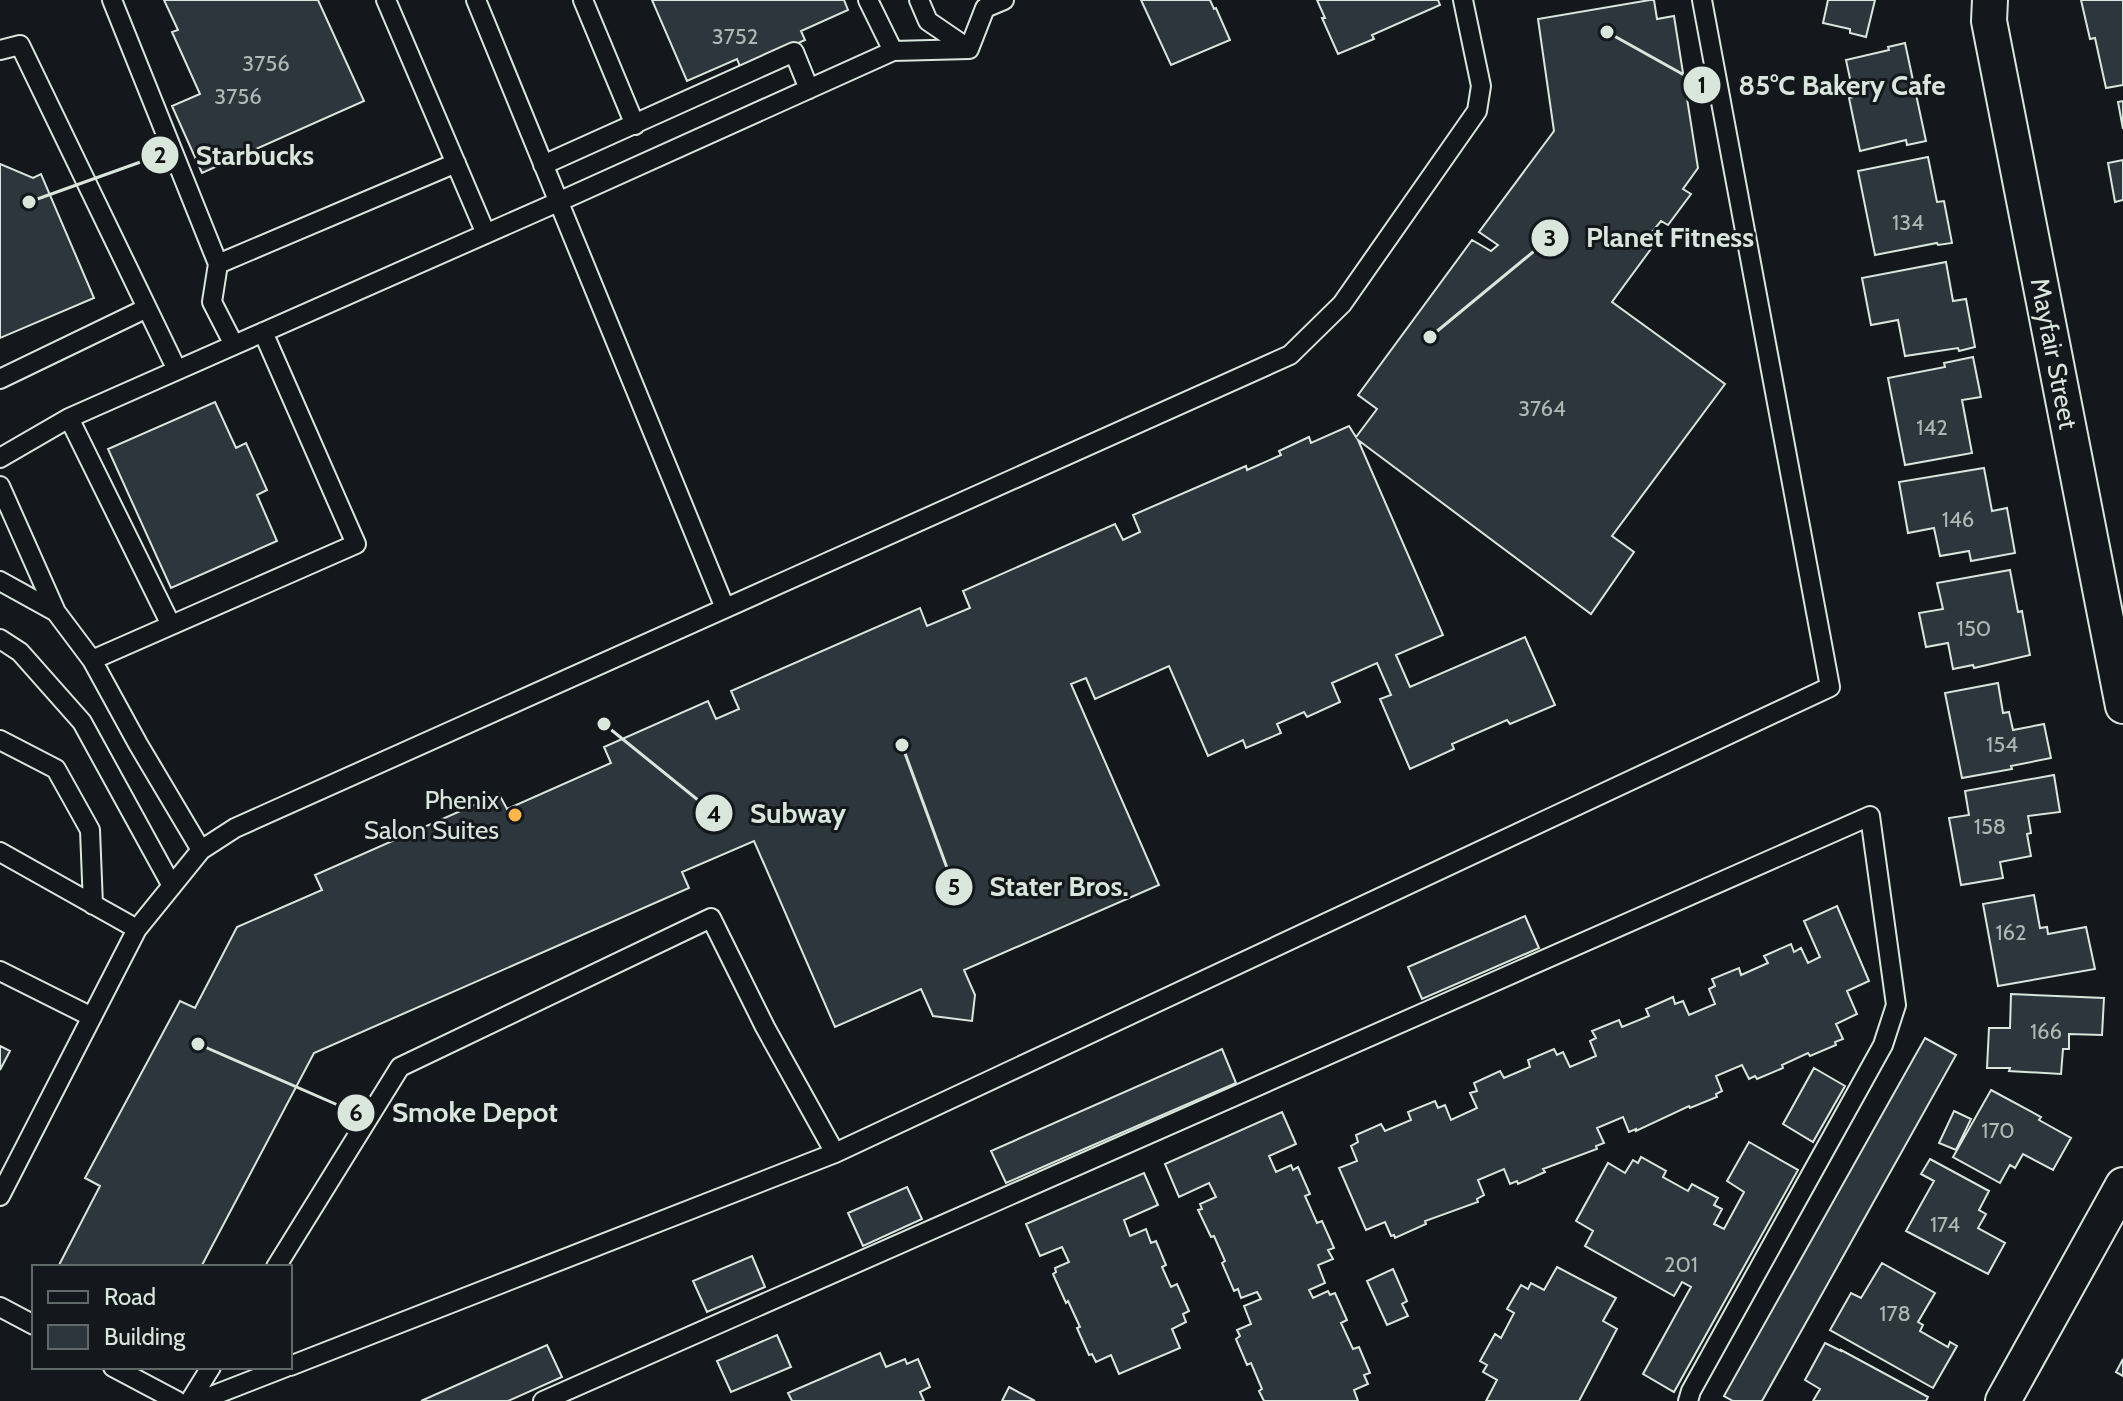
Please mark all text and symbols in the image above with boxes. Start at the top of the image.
house number: 3752 [712,23,758,50]
house number: 3756 [242,50,290,77]
callout: 85°C Bakery Cafe [1682,59,1962,111]
text: 85°C Bakery Cafe [1738,68,1946,102]
text: 1 [1698,70,1706,99]
house number: 3756 [214,83,262,110]
callout: Starbucks [140,129,331,181]
text: Starbucks [196,138,314,172]
text: 2 [154,140,166,169]
house number: 134 [1892,209,1924,236]
callout: Planet Fitness [1530,212,1770,264]
text: Planet Fitness [1586,220,1754,254]
text: 3 [1544,223,1556,252]
street label: Mayfair Street [2024,275,2085,432]
house number: 3764 [1518,395,1566,422]
house number: 142 [1916,414,1948,441]
house number: 146 [1942,506,1974,533]
house number: 150 [1957,615,1991,642]
house number: 154 [1986,731,2018,758]
place label: Phenix Salon Suites [364,784,500,846]
callout: Subway [694,787,862,839]
text: Subway [750,796,846,830]
text: 4 [707,799,721,828]
marker: Phenix Salon Suites [506,806,524,824]
house number: 158 [1974,813,2006,840]
callout: Stater Bros. [934,861,1145,913]
text: Stater Bros. [989,869,1129,903]
text: 5 [948,872,960,901]
house number: 162 [1995,919,2027,946]
house number: 166 [2030,1018,2062,1045]
callout: Smoke Depot [336,1087,574,1139]
text: Smoke Depot [392,1095,558,1129]
text: 6 [349,1098,363,1127]
house number: 170 [1981,1117,2015,1144]
house number: 174 [1930,1211,1960,1238]
house number: 201 [1664,1251,1698,1278]
legend [32,1265,292,1369]
text: Road [104,1282,156,1311]
house number: 178 [1879,1300,1911,1327]
text: Building [104,1322,186,1351]

